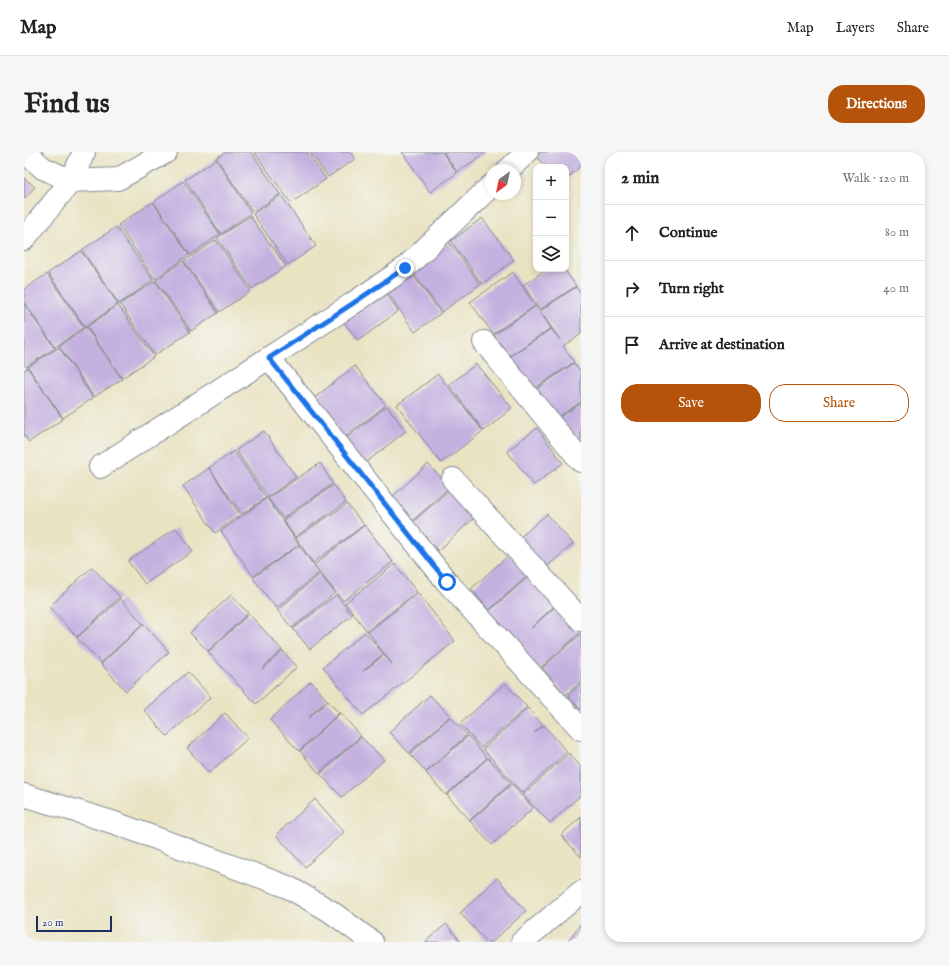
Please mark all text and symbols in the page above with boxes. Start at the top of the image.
text: Map [20,16,56,40]
text: Map [787,19,814,37]
text: Layers [836,19,875,37]
text: Share [897,19,929,37]
button: Directions [828,85,925,123]
text: Find us [24,87,110,122]
north arrow [485,164,521,200]
map controls [533,164,569,272]
button: + [533,164,569,200]
text: 2 min [621,168,659,189]
text: Walk · 120 m [843,170,909,187]
button: − [533,200,569,236]
icon: ahead [621,222,643,244]
text: Continue [659,223,717,242]
text: 80 m [885,224,909,241]
button: layers [533,236,569,272]
route end [396,259,414,277]
icon: right [621,278,643,300]
text: Turn right [659,279,724,298]
text: 40 m [883,280,909,297]
icon: arrive [621,334,643,356]
text: Arrive at destination [659,335,785,354]
button: Save [621,384,761,422]
button: Share [769,384,909,422]
route start [438,573,456,591]
scale bar [36,914,112,933]
text: 20 m [42,916,63,930]

